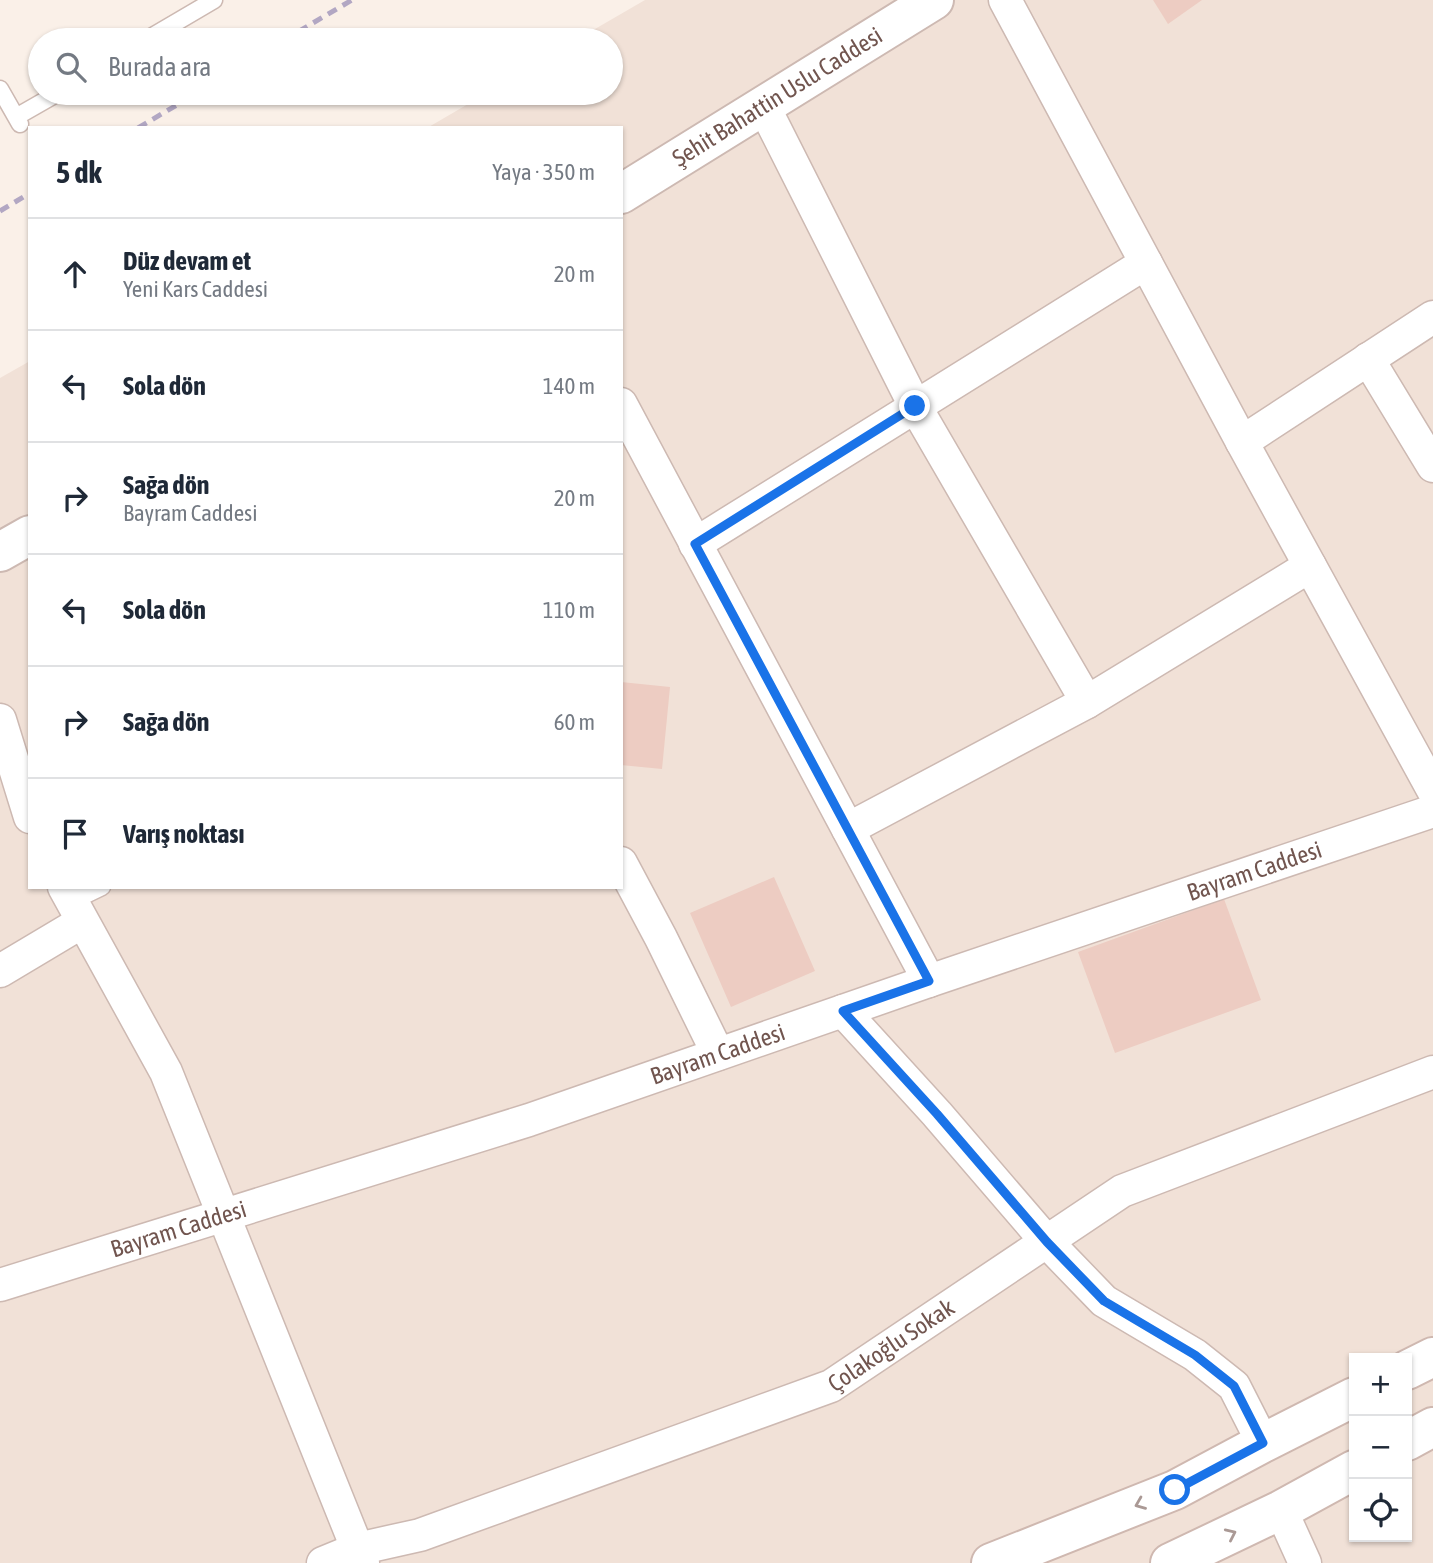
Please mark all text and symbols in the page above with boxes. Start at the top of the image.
street label: Şehit Bahattin Uslu Caddesi [667,22,887,172]
search box [28,28,623,105]
icon: search [52,48,90,86]
text: Burada ara [108,52,211,82]
text: 5 dk [56,155,102,189]
text: Yaya · 350 m [492,159,595,185]
text: Düz devam et [123,246,251,276]
icon: ahead [56,255,94,293]
text: 20 m [554,261,595,287]
text: Yeni Kars Caddesi [123,276,268,302]
icon: left [56,367,94,405]
text: Sola dön [123,371,206,401]
text: 140 m [543,373,595,399]
route end [899,390,930,421]
text: Sağa dön [123,470,209,500]
icon: right [56,479,94,517]
text: 20 m [554,485,595,511]
text: Bayram Caddesi [123,500,258,526]
icon: left [56,591,94,629]
text: Sola dön [123,595,206,625]
text: 110 m [543,597,595,623]
icon: right [56,703,94,741]
text: Sağa dön [123,707,209,737]
text: 60 m [554,709,595,735]
icon: arrive [56,815,94,853]
text: Varış noktası [123,819,244,849]
street label: Bayram Caddesi [1183,836,1325,906]
street label: Bayram Caddesi [647,1018,788,1090]
street label: Bayram Caddesi [107,1195,249,1263]
street label: Çolakoğlu Sokak [823,1293,960,1397]
map controls [1349,1353,1412,1542]
button: + [1349,1353,1412,1416]
button: − [1349,1416,1412,1479]
route start [1159,1474,1190,1505]
button: locate [1349,1479,1412,1542]
one-way arrow [1135,1496,1147,1510]
one-way arrow [1224,1528,1236,1542]

